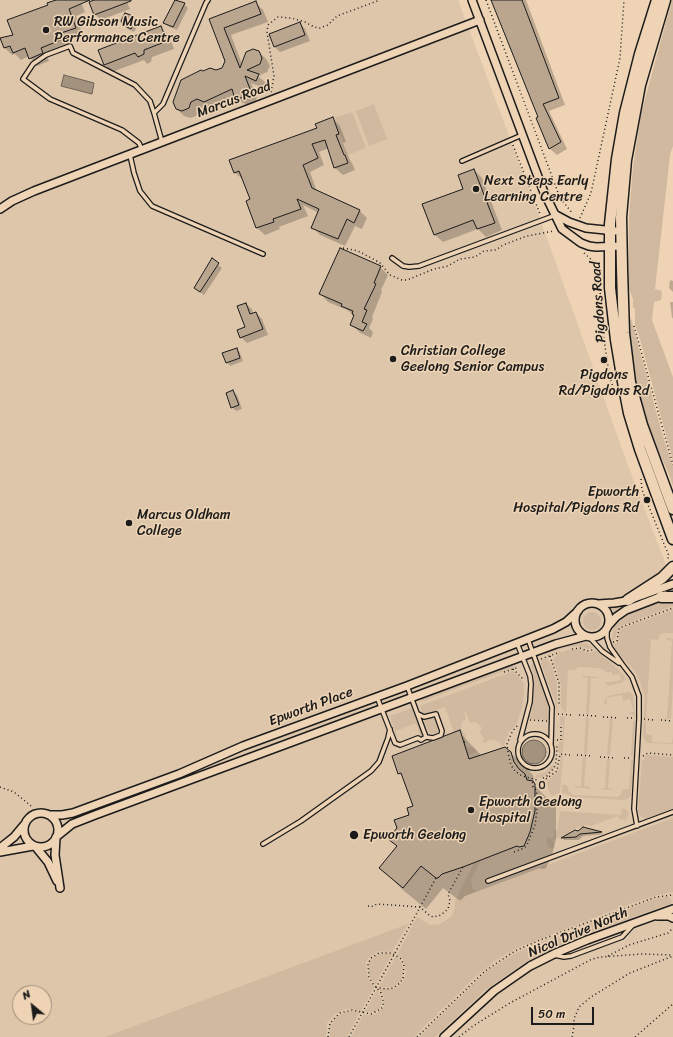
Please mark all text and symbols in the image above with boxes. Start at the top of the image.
place label: RW Gibson Music Performance Centre [54,14,180,46]
marker: RW Gibson Music Performance Centre [41,25,51,35]
street label: Marcus Road [195,78,273,122]
place label: Next Steps Early Learning Centre [484,173,588,206]
marker: Next Steps Early Learning Centre [471,184,481,194]
street label: Pigdons Road [588,261,610,343]
place label: Christian College Geelong Senior Campus [401,343,544,376]
marker: Christian College Geelong Senior Campus [388,354,398,364]
marker: Pigdons Rd/Pigdons Rd [599,355,609,365]
place label: Pigdons Rd/Pigdons Rd [559,367,649,400]
place label: Epworth Hospital/Pigdons Rd [513,484,639,516]
marker: Epworth Hospital/Pigdons Rd [642,495,652,505]
place label: Marcus Oldham College [137,507,231,540]
marker: Marcus Oldham College [124,518,134,528]
street label: Epworth Place [267,684,355,730]
place label: Epworth Geelong Hospital [479,794,582,826]
marker: Epworth Geelong Hospital [466,805,476,815]
place label: Epworth Geelong [363,827,466,843]
marker: Epworth Geelong [348,829,360,841]
street label: Nicol Drive North [526,904,630,962]
north arrow [12,985,52,1025]
text: N [18,985,34,1005]
scale bar [533,999,596,1025]
text: 50 m [538,1003,565,1025]

